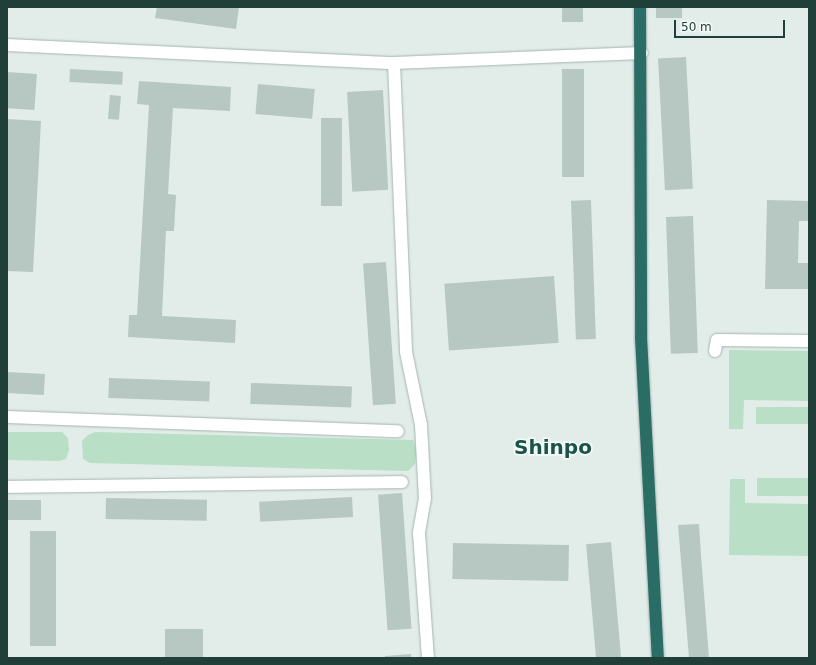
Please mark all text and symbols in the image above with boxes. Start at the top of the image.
scale bar [676,12,787,38]
text: 50 m [681,20,712,34]
district label: Shinpo [514,435,592,459]

